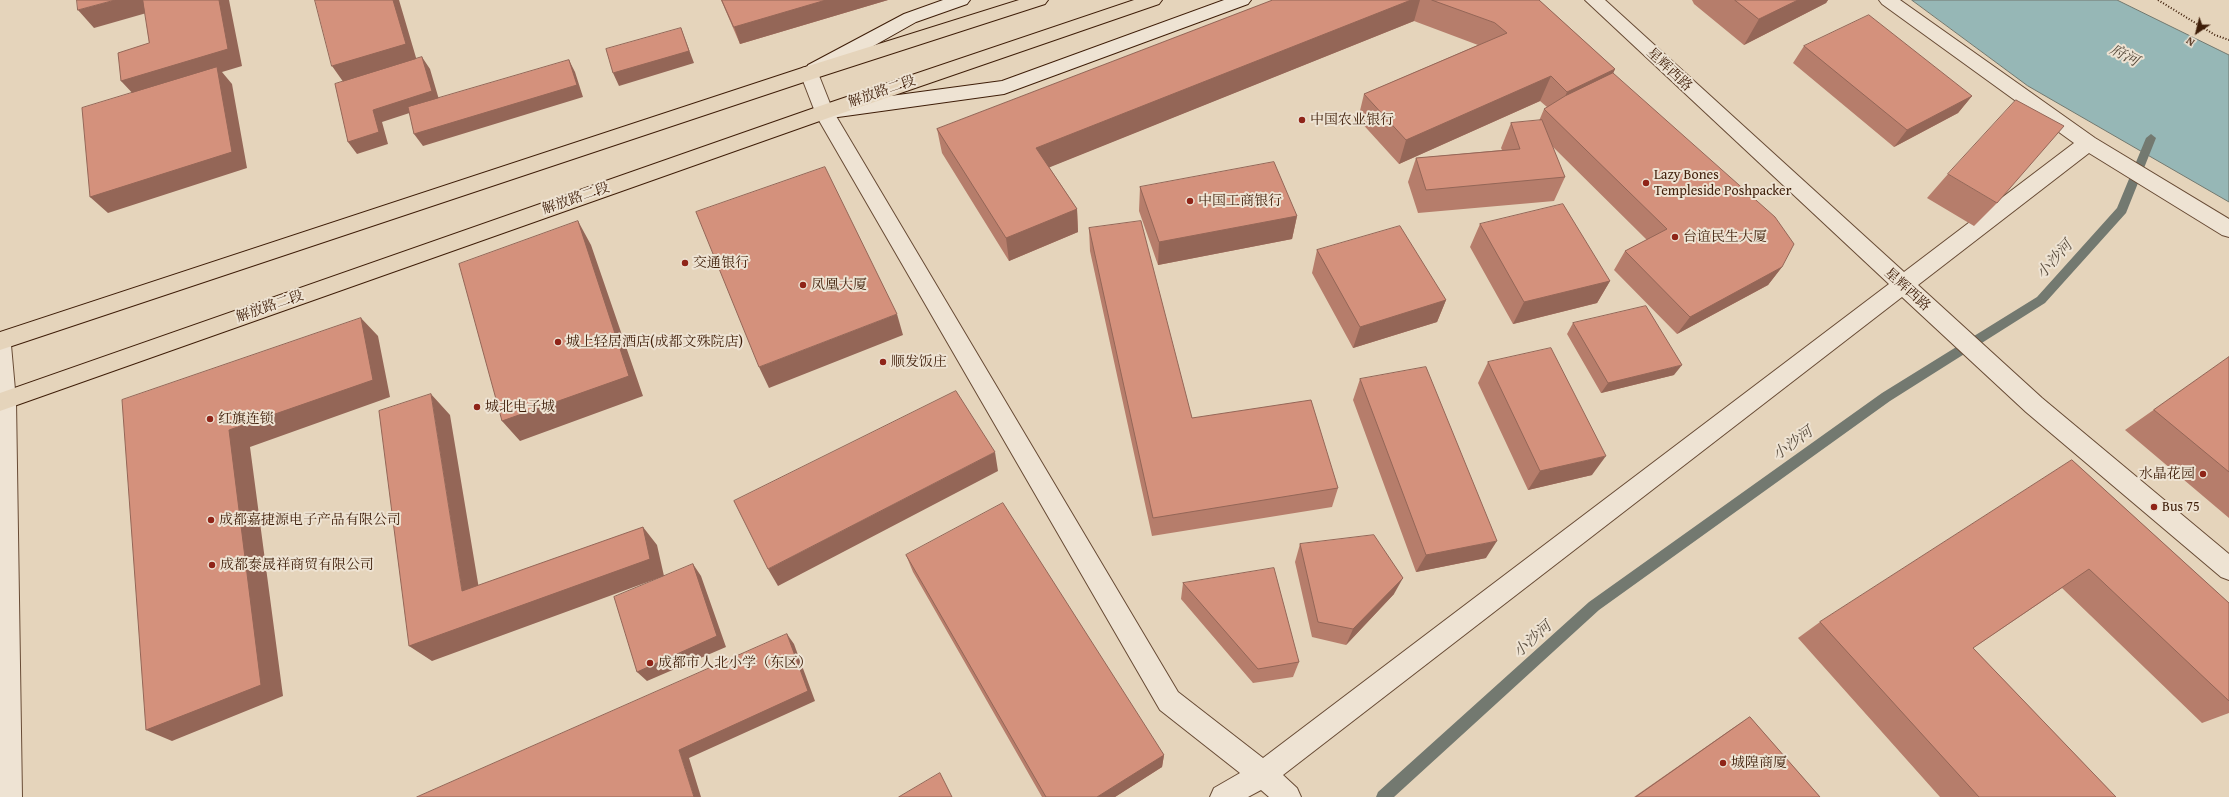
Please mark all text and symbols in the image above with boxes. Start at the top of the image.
north arrow [2177,12,2217,52]
text: N [2183,33,2198,50]
water label: 府河 [2107,41,2141,71]
street label: 星辉西路 [1643,45,1695,95]
street label: 解放路二段 [846,73,918,111]
place label: 中国农业银行 [1310,112,1394,128]
marker: 中国农业银行 [1297,115,1307,125]
place label: Lazy Bones Templeside Poshpacker [1654,167,1791,200]
marker: Lazy Bones Templeside Poshpacker [1641,178,1651,188]
street label: 解放路二段 [540,180,612,218]
place label: 中国工商银行 [1198,193,1282,209]
marker: 中国工商银行 [1185,196,1195,206]
place label: 台谊民生大厦 [1683,229,1767,245]
marker: 台谊民生大厦 [1670,232,1680,242]
water label: 小沙河 [2033,237,2077,283]
place label: 交通银行 [693,255,749,271]
marker: 交通银行 [680,258,690,268]
street label: 星辉西路 [1881,265,1933,315]
place label: 凤凰大厦 [811,277,867,293]
marker: 凤凰大厦 [798,280,808,290]
street label: 解放路二段 [234,288,306,326]
place label: 城上轻居酒店(成都文殊院店) [566,334,743,350]
marker: 城上轻居酒店(成都文殊院店) [553,337,563,347]
place label: 顺发饭庄 [891,354,947,370]
marker: 顺发饭庄 [878,357,888,367]
place label: 城北电子城 [485,399,555,415]
marker: 城北电子城 [472,402,482,412]
place label: 红旗连锁 [218,411,274,427]
marker: 红旗连锁 [205,414,215,424]
water label: 小沙河 [1770,423,1816,465]
place label: 水晶花园 [2139,466,2195,482]
marker: 水晶花园 [2198,469,2208,479]
place label: Bus 75 [2162,499,2200,515]
marker: Bus 75 [2149,502,2159,512]
place label: 成都嘉捷源电子产品有限公司 [219,512,401,528]
marker: 成都嘉捷源电子产品有限公司 [206,515,216,525]
place label: 成都泰晟祥商贸有限公司 [220,557,374,573]
marker: 成都泰晟祥商贸有限公司 [207,560,217,570]
water label: 小沙河 [1510,618,1556,662]
place label: 成都市人北小学（东区） [658,655,812,671]
marker: 成都市人北小学（东区） [645,658,655,668]
place label: 城隍商厦 [1731,755,1787,771]
marker: 城隍商厦 [1718,758,1728,768]

